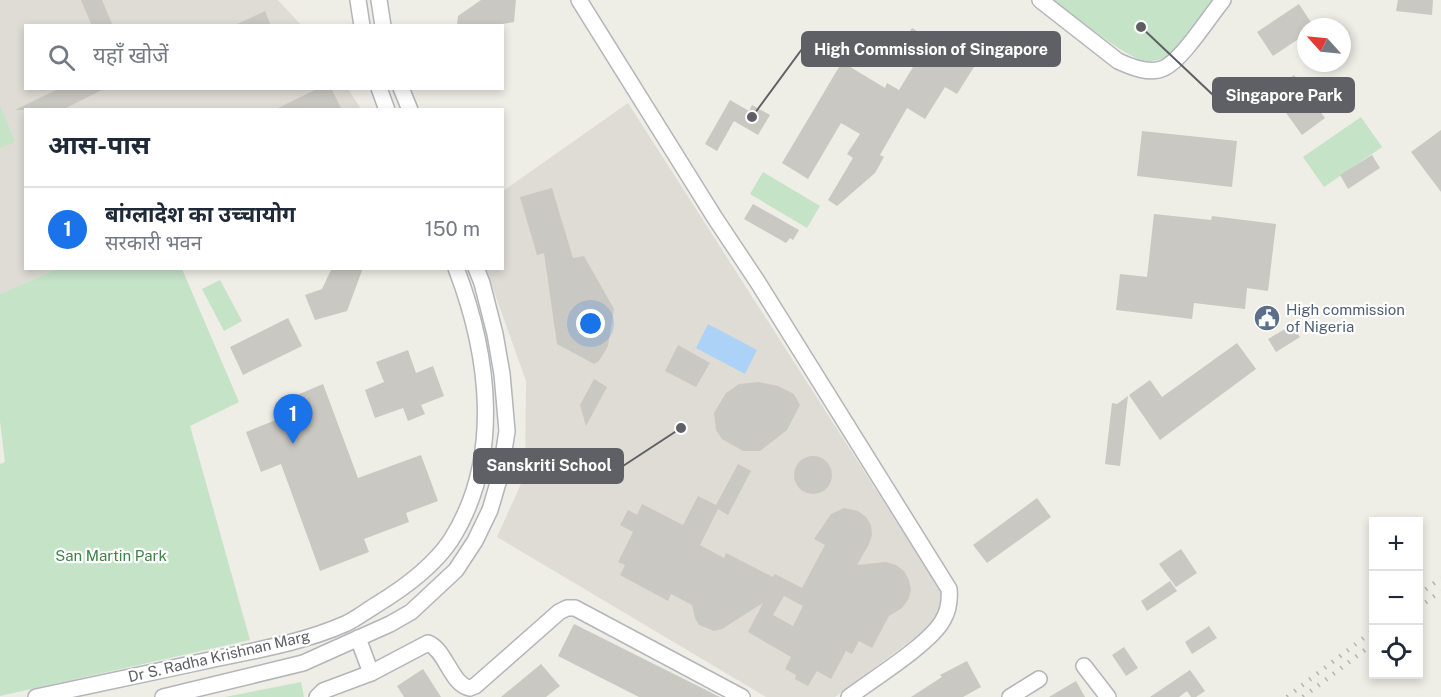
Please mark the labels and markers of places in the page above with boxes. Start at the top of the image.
callout: High Commission of Singapore [802,32,1060,66]
callout: Singapore Park [1213,78,1354,112]
place label: High commission of Nigeria [1286,301,1405,335]
public building icon: High commission of Nigeria [1252,303,1282,333]
pin: 1 [274,394,312,444]
callout: Sanskriti School [474,449,623,483]

